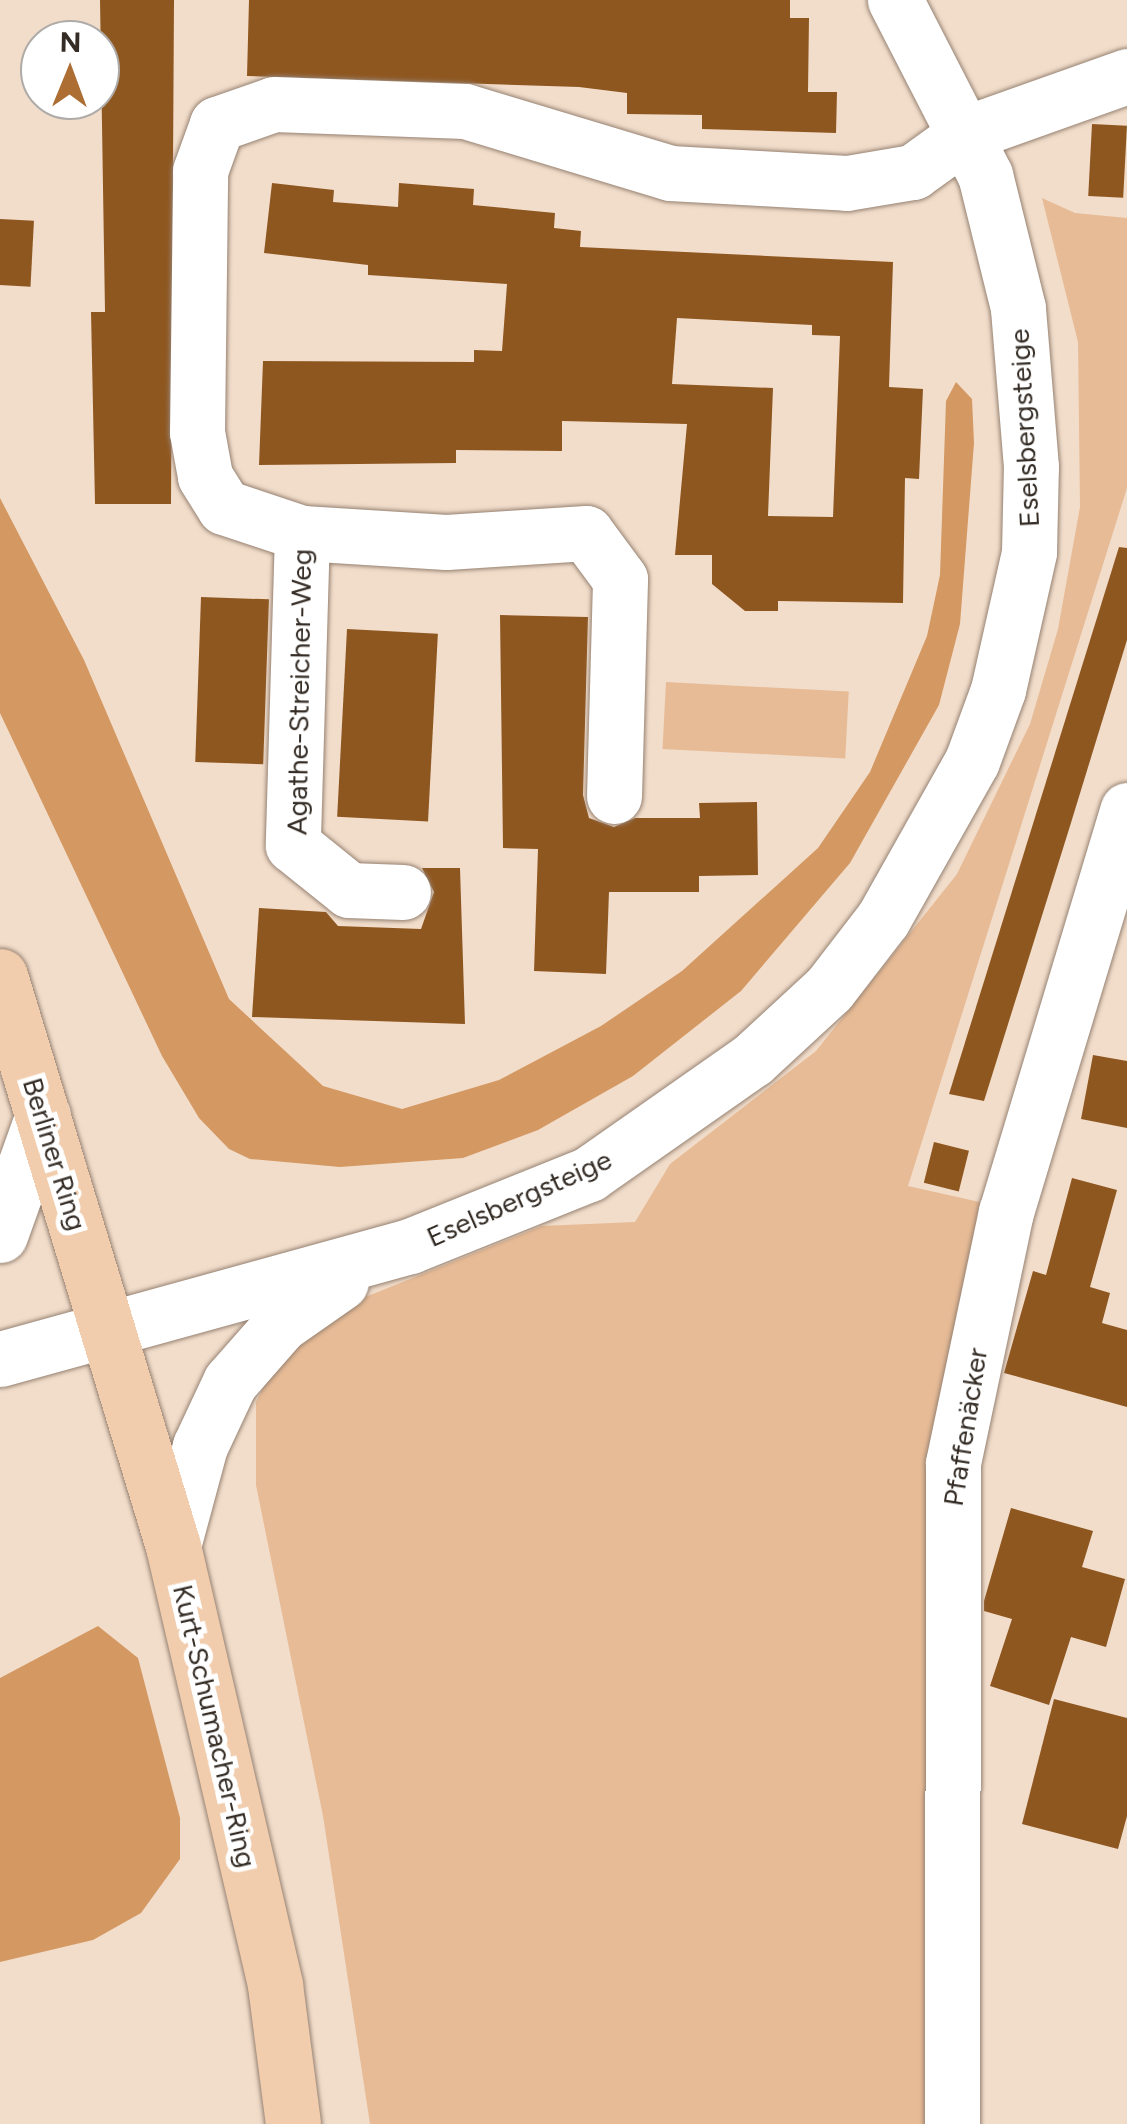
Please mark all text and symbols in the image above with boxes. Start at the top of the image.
north arrow [20,20,120,120]
text: N [59,25,82,59]
street label: Eselsbergsteige [1002,328,1046,528]
street label: Agathe-Streicher-Weg [280,549,318,835]
street label: Berliner Ring [16,1074,94,1234]
street label: Eselsbergsteige [421,1142,617,1254]
street label: Pfaffenäcker [936,1346,994,1508]
street label: Kurt-Schumacher-Ring [166,1581,264,1871]

